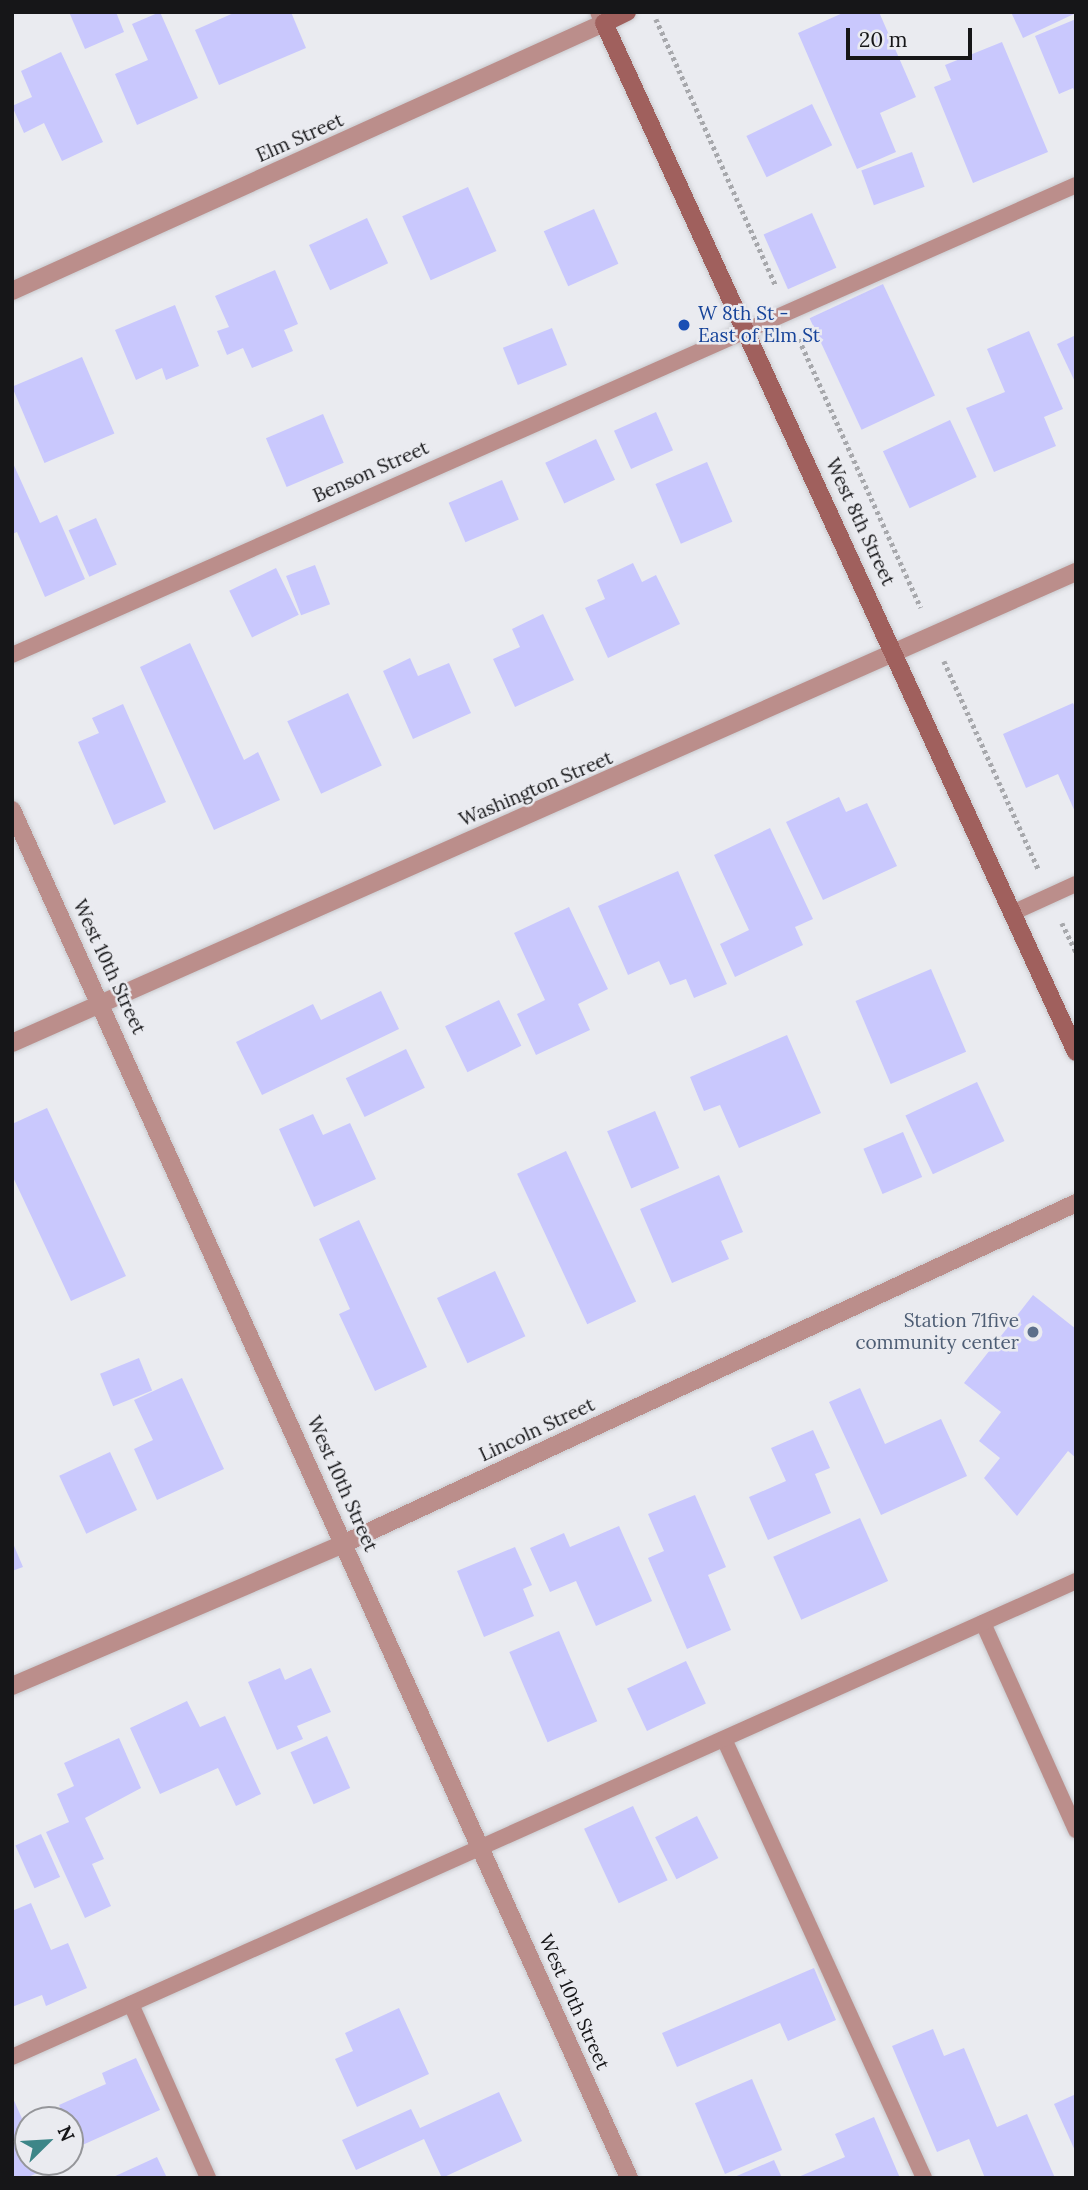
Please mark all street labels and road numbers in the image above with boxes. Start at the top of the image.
street label: Elm Street [253,109,347,167]
street label: Benson Street [310,436,432,508]
street label: West 8th Street [821,455,899,589]
street label: Washington Street [456,746,616,832]
street label: West 10th Street [68,896,150,1038]
street label: Lincoln Street [476,1393,598,1467]
street label: West 10th Street [302,1413,382,1555]
street label: West 10th Street [534,1931,614,2073]

